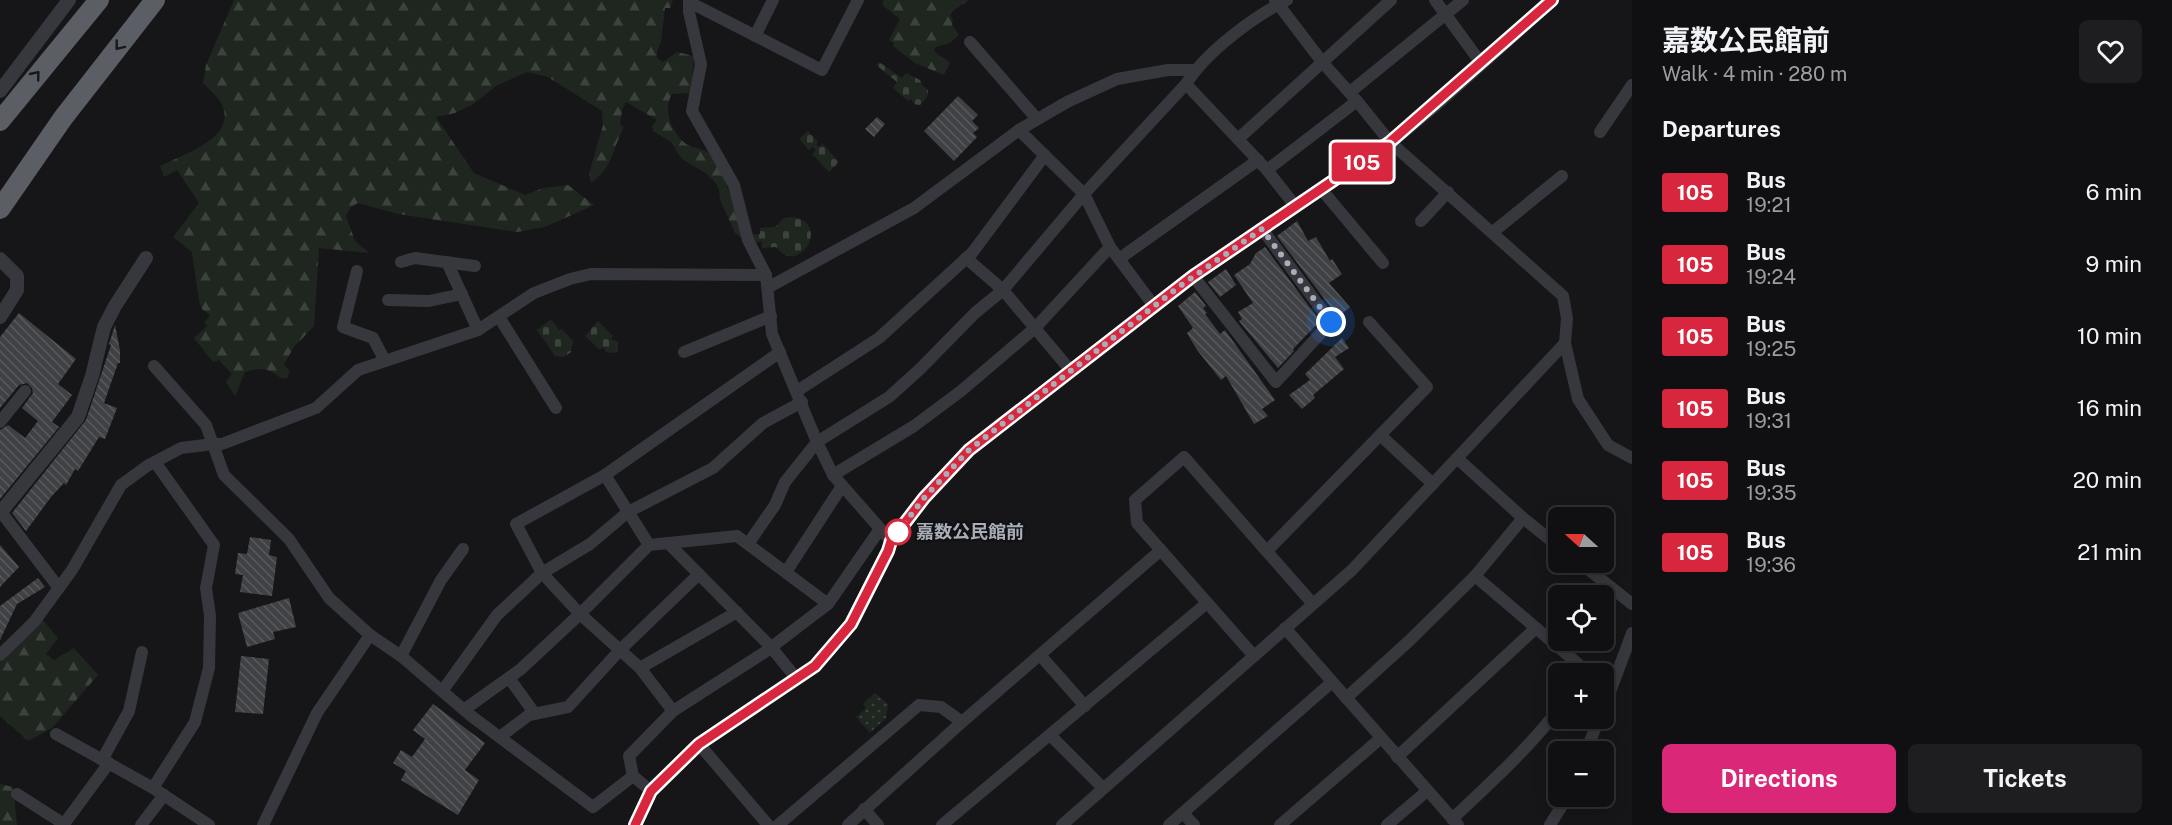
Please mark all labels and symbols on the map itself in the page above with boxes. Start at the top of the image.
one-way arrow [116,39,127,50]
one-way arrow [29,71,40,82]
line badge: 105 [1328,142,1396,182]
your location [1316,307,1346,337]
north arrow [1548,507,1614,573]
marker: 嘉数公民館前 [885,519,911,545]
place label: 嘉数公民館前 [916,521,1024,542]

